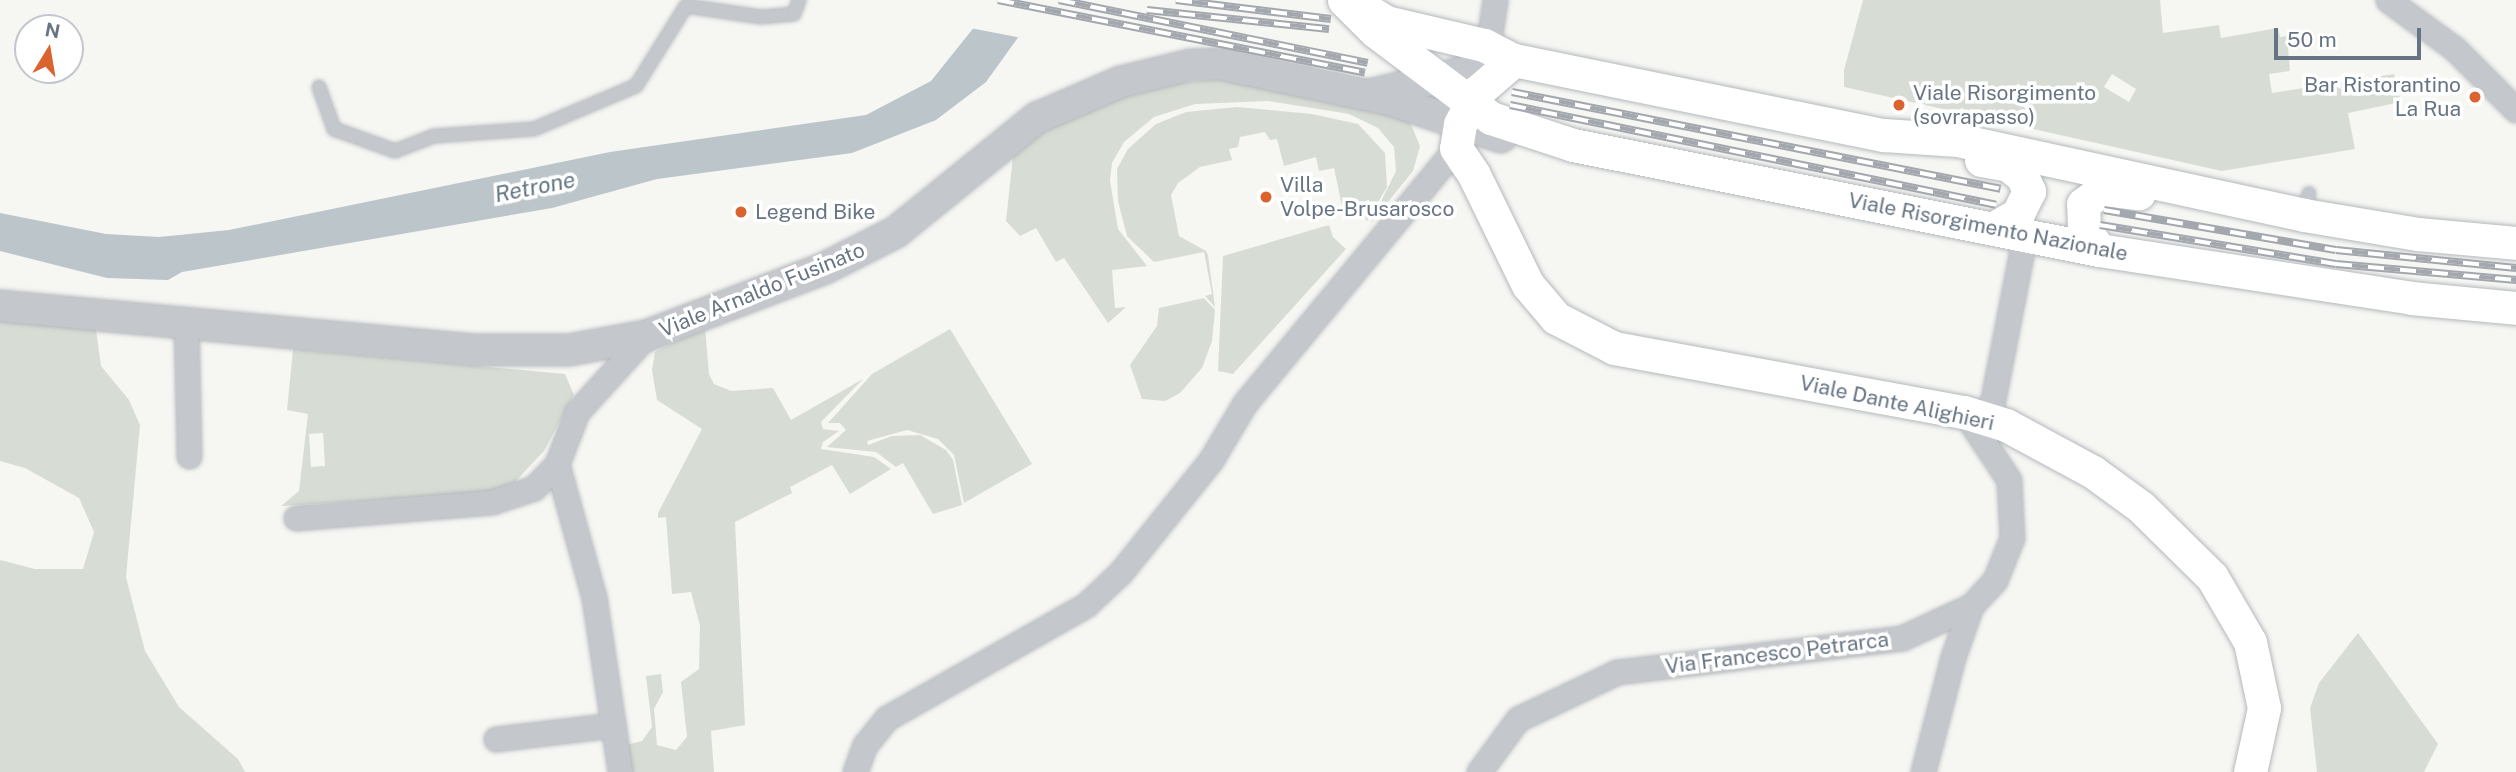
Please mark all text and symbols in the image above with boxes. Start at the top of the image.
north arrow [14,14,84,84]
scale bar [2278,14,2425,58]
text: N [43,18,62,43]
text: 50 m [2287,27,2337,52]
place label: Bar Ristorantino La Rua [2304,72,2461,122]
place label: Viale Risorgimento (sovrapasso) [1913,80,2096,130]
marker: Bar Ristorantino La Rua [2467,89,2483,105]
marker: Viale Risorgimento (sovrapasso) [1891,97,1907,113]
water label: Retrone [492,166,578,208]
place label: Villa Volpe-Brusarosco [1280,172,1454,222]
street label: Viale Risorgimento Nazionale [1846,188,2130,266]
marker: Villa Volpe-Brusarosco [1258,189,1274,205]
place label: Legend Bike [755,199,876,225]
marker: Legend Bike [733,204,749,220]
street label: Viale Arnaldo Fusinato [656,237,868,343]
street label: Viale Dante Alighieri [1797,370,1997,436]
street label: Via Francesco Petrarca [1664,627,1890,679]

